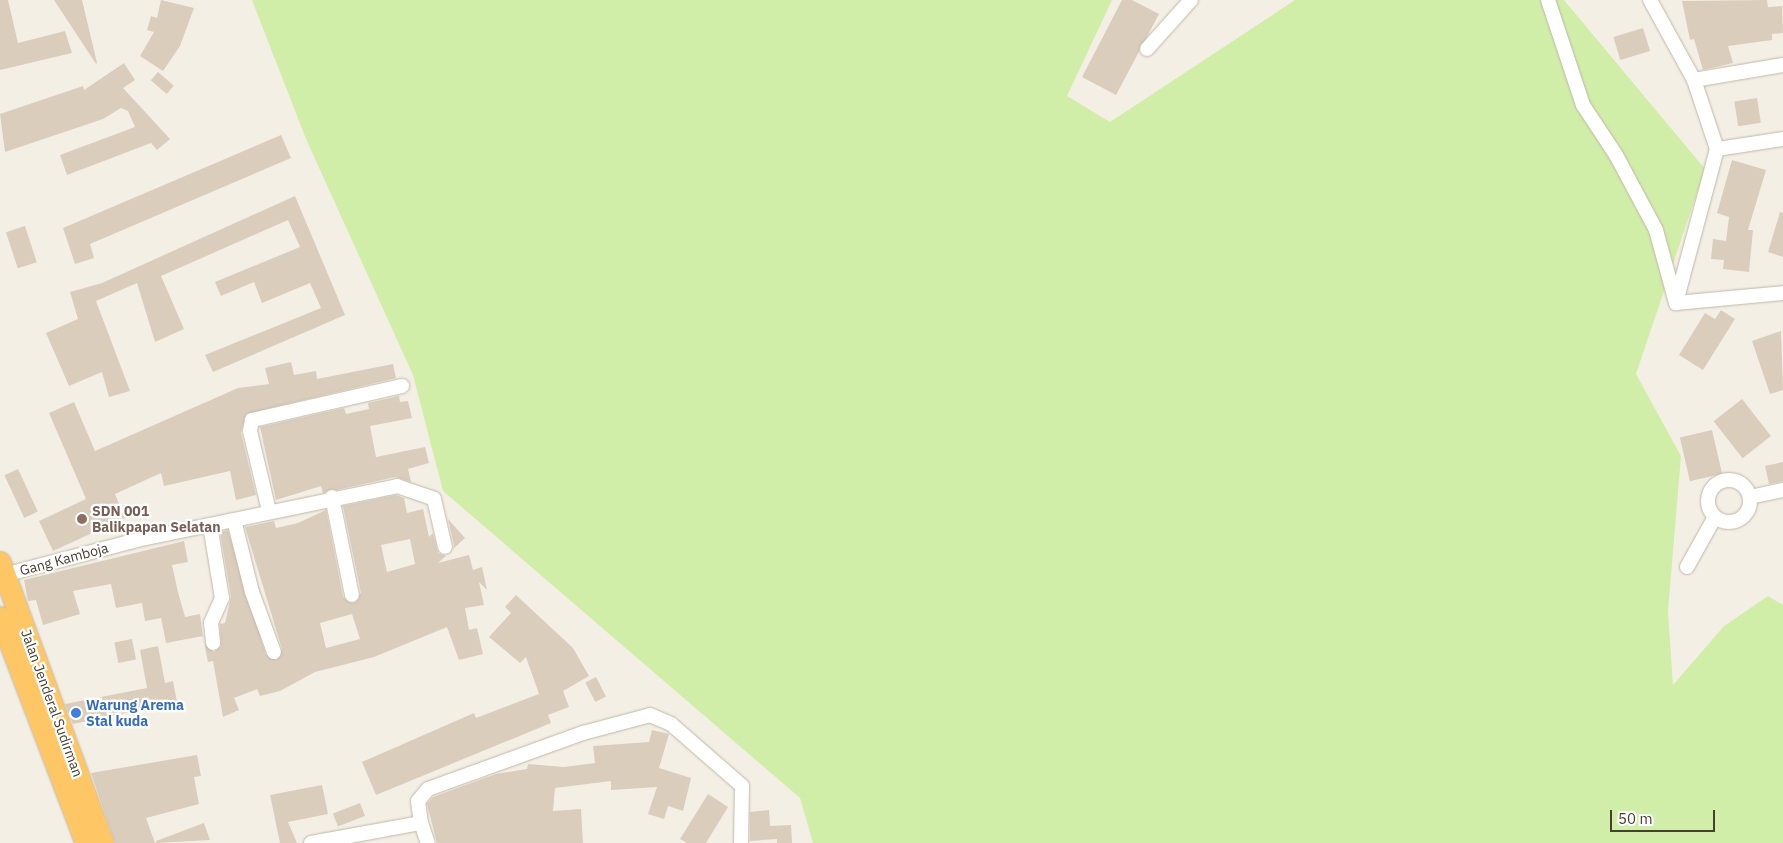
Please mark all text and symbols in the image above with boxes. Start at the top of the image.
place label: SDN 001 Balikpapan Selatan [92,503,221,536]
marker: SDN 001 Balikpapan Selatan [76,513,88,525]
street label: Gang Kamboja [18,539,110,579]
street label: Jalan Jenderal Sudirman [17,627,87,779]
place label: Warung Arema Stal kuda [86,697,184,730]
marker: Warung Arema Stal kuda [70,707,82,719]
scale bar [1613,800,1718,832]
text: 50 m [1618,809,1653,828]

